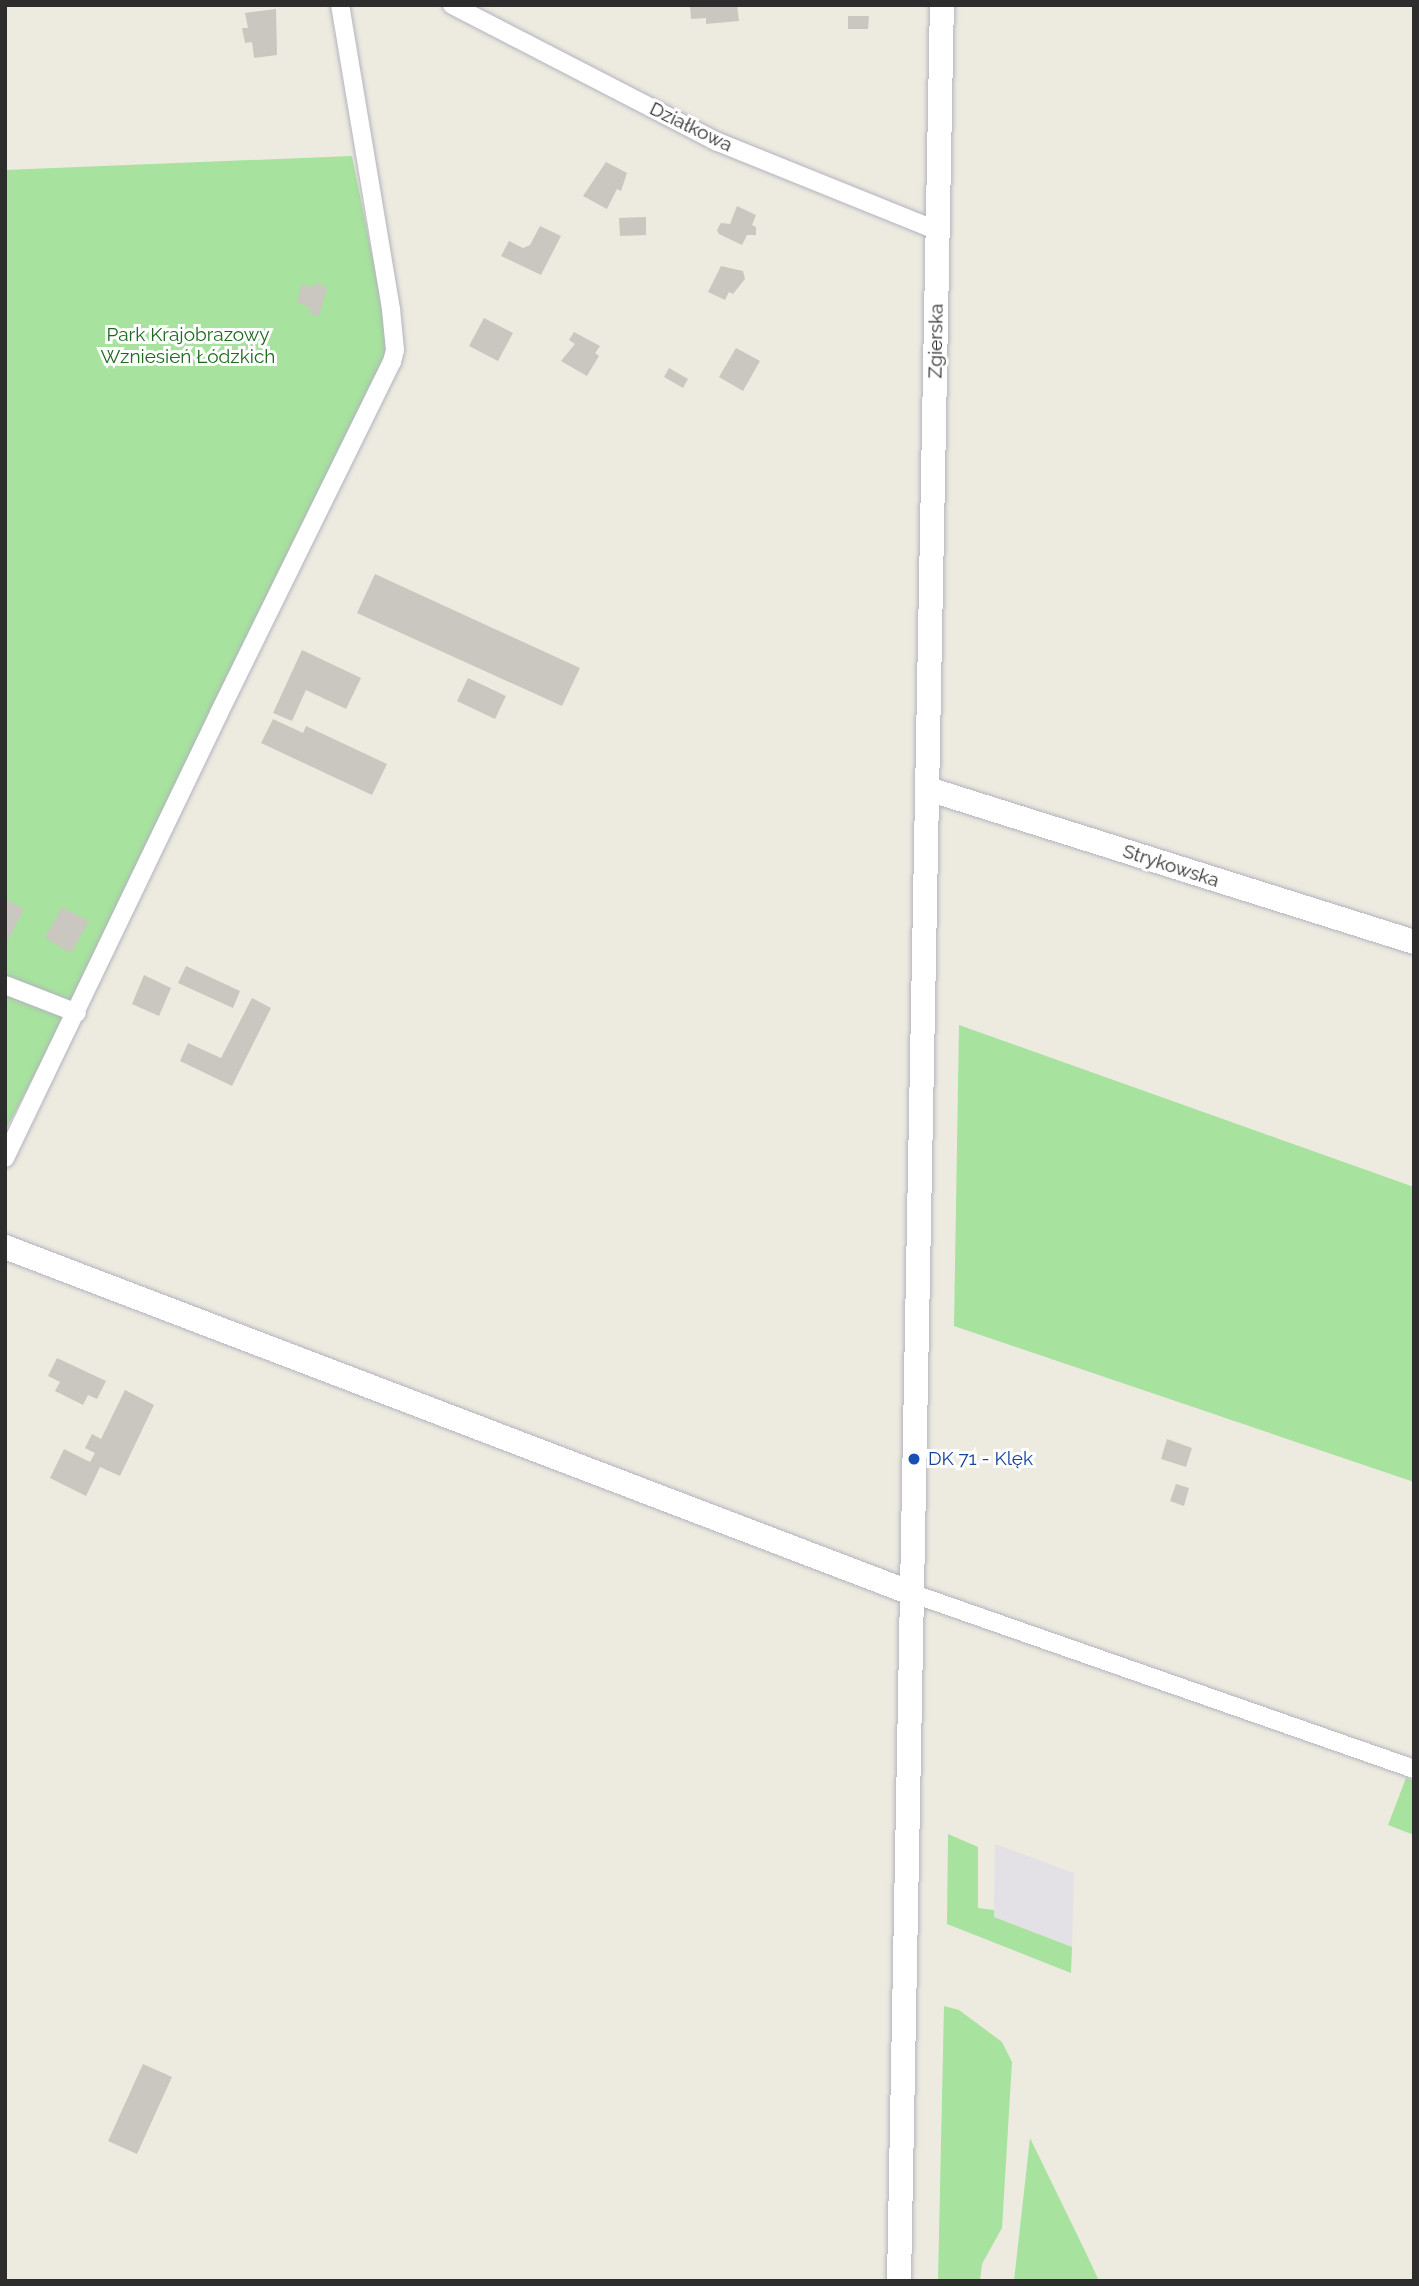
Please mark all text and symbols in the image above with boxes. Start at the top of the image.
street label: Działkowa [646,97,736,157]
street label: Zgierska [924,303,948,379]
park label: Park Krajobrazowy Wzniesień Łódzkich [101,324,275,368]
street label: Strykowska [1120,840,1222,892]
place label: DK 71 - Klęk [928,1448,1033,1470]
marker: DK 71 - Klęk [906,1451,922,1467]

